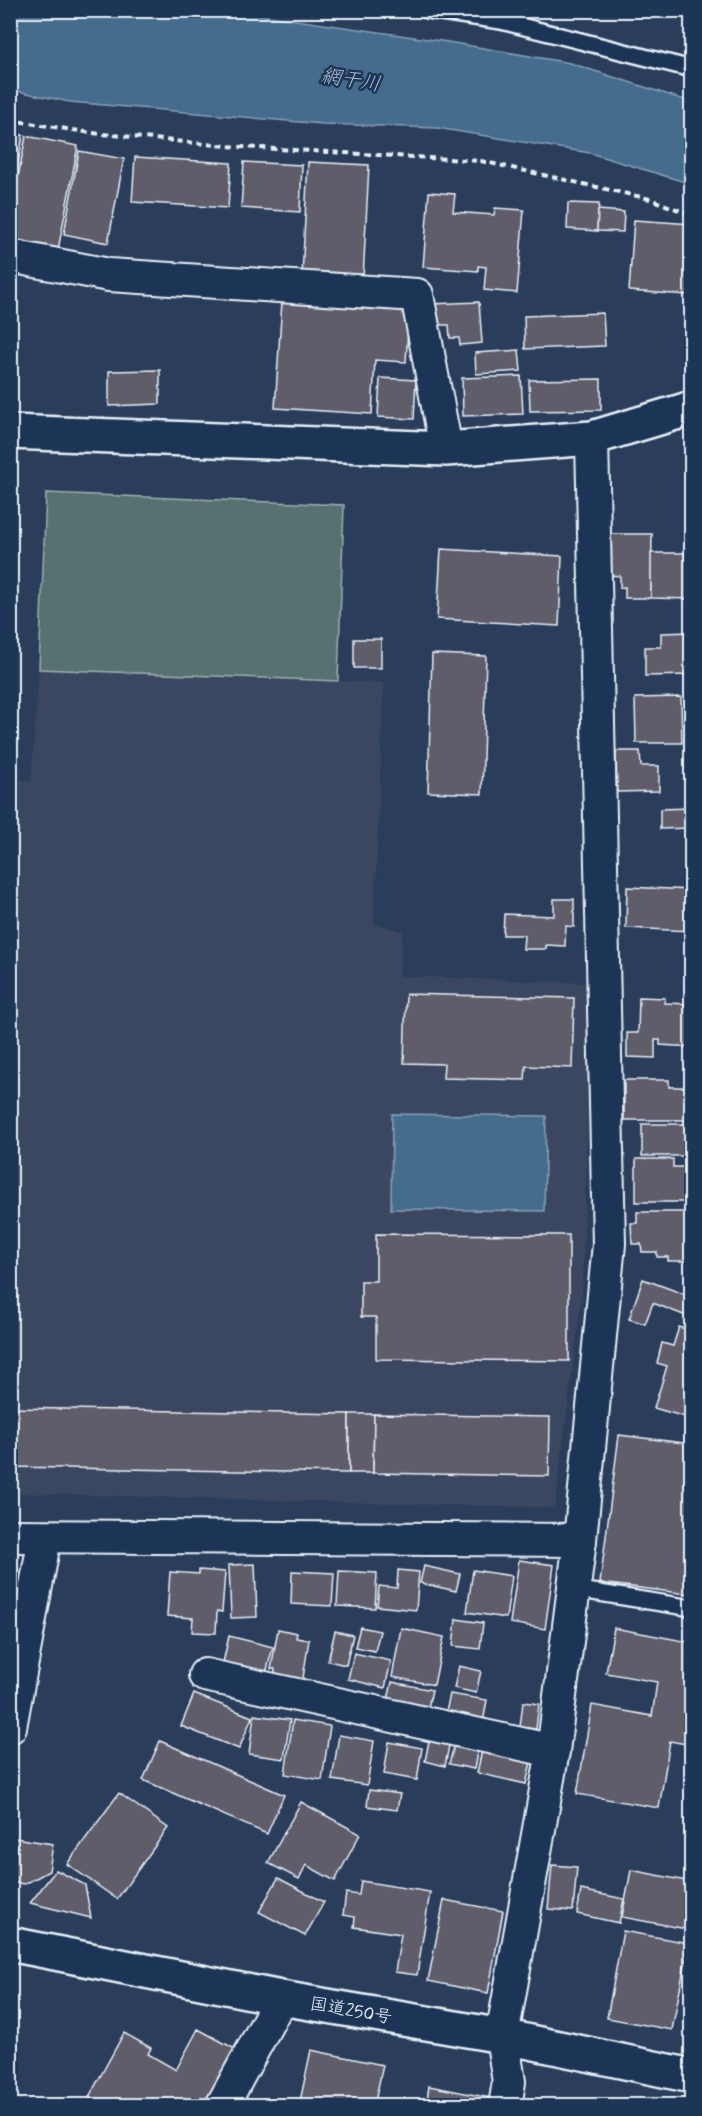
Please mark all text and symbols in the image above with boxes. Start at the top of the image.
water label: 網干川 [319,62,383,99]
street label: 国道250号 [308,1992,394,2030]

